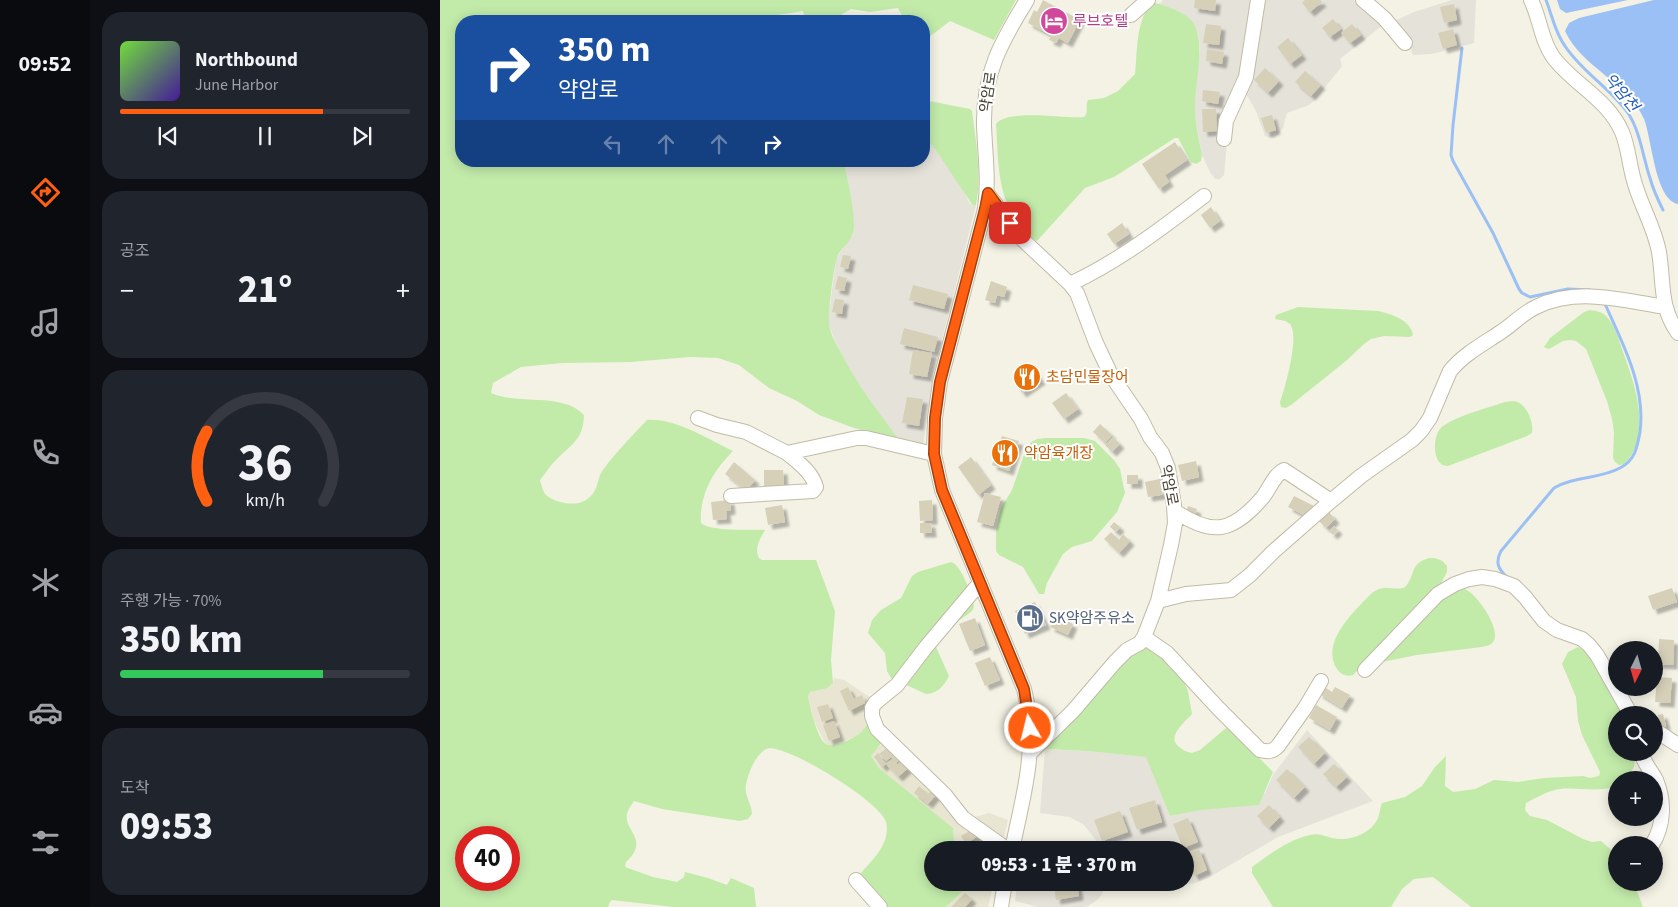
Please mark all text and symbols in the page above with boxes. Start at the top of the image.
hotel icon: 루브호텔 [1039,6,1069,36]
place label: 루브호텔 [1073,11,1128,32]
text: 350 m [558,25,650,75]
icon: right [475,35,540,100]
text: Northbound [195,47,298,74]
text: 09:52 [18,48,72,80]
water label: 약암천 [1599,69,1645,118]
street label: 약암로 [975,70,1002,114]
text: June Harbor [195,74,278,96]
text: 약암로 [558,74,619,106]
icon: previous [154,122,182,150]
icon: pause [251,122,279,150]
icon: next [348,122,376,150]
icon: left [599,130,627,158]
icon: ahead [652,130,680,158]
icon: ahead [705,130,733,158]
icon: right [758,130,786,158]
icon: directions [28,175,63,210]
pin [989,202,1031,244]
icon: arrive [996,209,1024,237]
text: 공조 [120,240,149,262]
text: 21° [238,263,292,317]
text: − [120,271,134,311]
text: + [396,271,410,311]
icon: music [28,305,63,340]
restaurant icon: 초담민물장어 [1012,362,1042,392]
place label: 초담민물장어 [1046,367,1129,388]
text: 36 [238,427,292,501]
icon: phone [28,435,63,470]
restaurant icon: 약암육개장 [990,438,1020,468]
place label: 약암육개장 [1024,443,1093,464]
street label: 약암로 [1154,463,1183,507]
text: km/h [245,488,285,513]
icon: climate [28,565,63,600]
text: 주행 가능 · 70% [120,590,222,612]
fuel station icon: SK약암주유소 [1015,603,1045,633]
place label: SK약암주유소 [1049,608,1135,629]
text: 350 km [120,613,242,667]
north arrow [1608,641,1662,696]
map controls [1608,641,1663,891]
icon: car [28,695,63,730]
position arrow [1003,701,1055,753]
button: search [1608,706,1663,761]
button: + [1608,771,1663,826]
text: 도착 [120,777,149,799]
text: 09:53 [120,800,213,854]
icon: filters [28,825,63,860]
speed limit sign: 40 [455,826,520,891]
button: − [1608,836,1663,891]
text: 09:53 · 1 분 · 370 m [981,852,1137,879]

